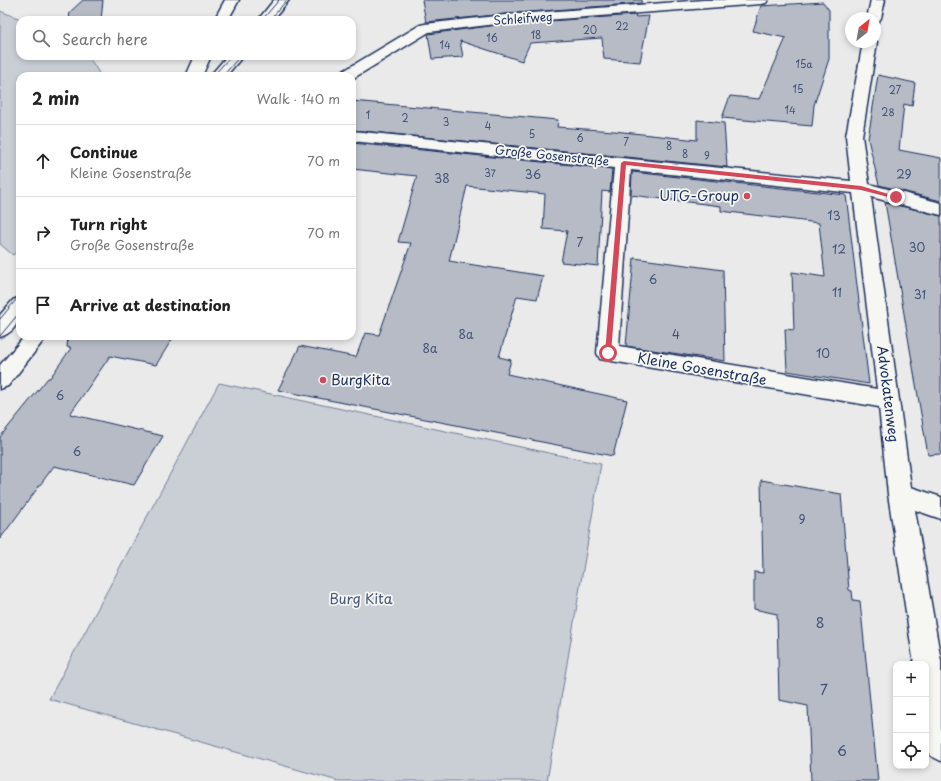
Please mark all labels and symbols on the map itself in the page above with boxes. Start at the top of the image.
street label: Schleifweg [493,7,553,29]
north arrow [845,12,881,48]
house number: 22 [615,18,629,33]
house number: 20 [583,22,597,37]
house number: 18 [531,27,541,42]
house number: 16 [486,30,498,45]
house number: 14 [439,37,451,52]
house number: 15a [795,56,813,71]
house number: 15 [793,81,803,96]
house number: 27 [889,82,902,97]
house number: 14 [784,102,796,117]
house number: 28 [881,104,895,119]
house number: 1 [366,107,370,122]
house number: 2 [401,110,409,125]
house number: 3 [443,114,449,129]
house number: 4 [485,118,492,133]
house number: 5 [529,126,535,141]
house number: 6 [576,130,584,145]
house number: 7 [623,134,629,149]
house number: 8 [666,138,672,153]
street label: Große Gosenstraße [494,140,610,170]
house number: 8 [682,146,688,161]
house number: 9 [704,148,710,163]
house number: 37 [484,165,497,180]
house number: 36 [525,165,541,183]
house number: 29 [896,165,912,183]
house number: 38 [434,169,450,187]
place label: UTG-Group [659,185,739,206]
route end [887,188,905,206]
marker: UTG-Group [742,191,752,201]
house number: 13 [827,206,841,224]
house number: 7 [577,233,584,251]
house number: 30 [909,238,926,256]
house number: 12 [832,240,846,258]
house number: 6 [649,270,657,288]
house number: 11 [832,283,842,301]
house number: 31 [914,285,926,303]
house number: 8a [459,325,474,343]
house number: 4 [672,325,680,343]
house number: 8a [423,339,438,357]
route start [599,344,617,362]
house number: 10 [816,344,830,362]
street label: Advokatenweg [872,344,905,444]
street label: Kleine Gosenstraße [636,347,768,390]
place label: BurgKita [331,369,390,390]
marker: BurgKita [318,375,328,385]
house number: 6 [56,386,64,404]
house number: 6 [73,442,81,460]
house number: 9 [798,510,806,528]
park label: Burg Kita [329,588,393,609]
house number: 8 [816,612,824,633]
house number: 7 [820,679,828,700]
house number: 6 [837,740,847,761]

